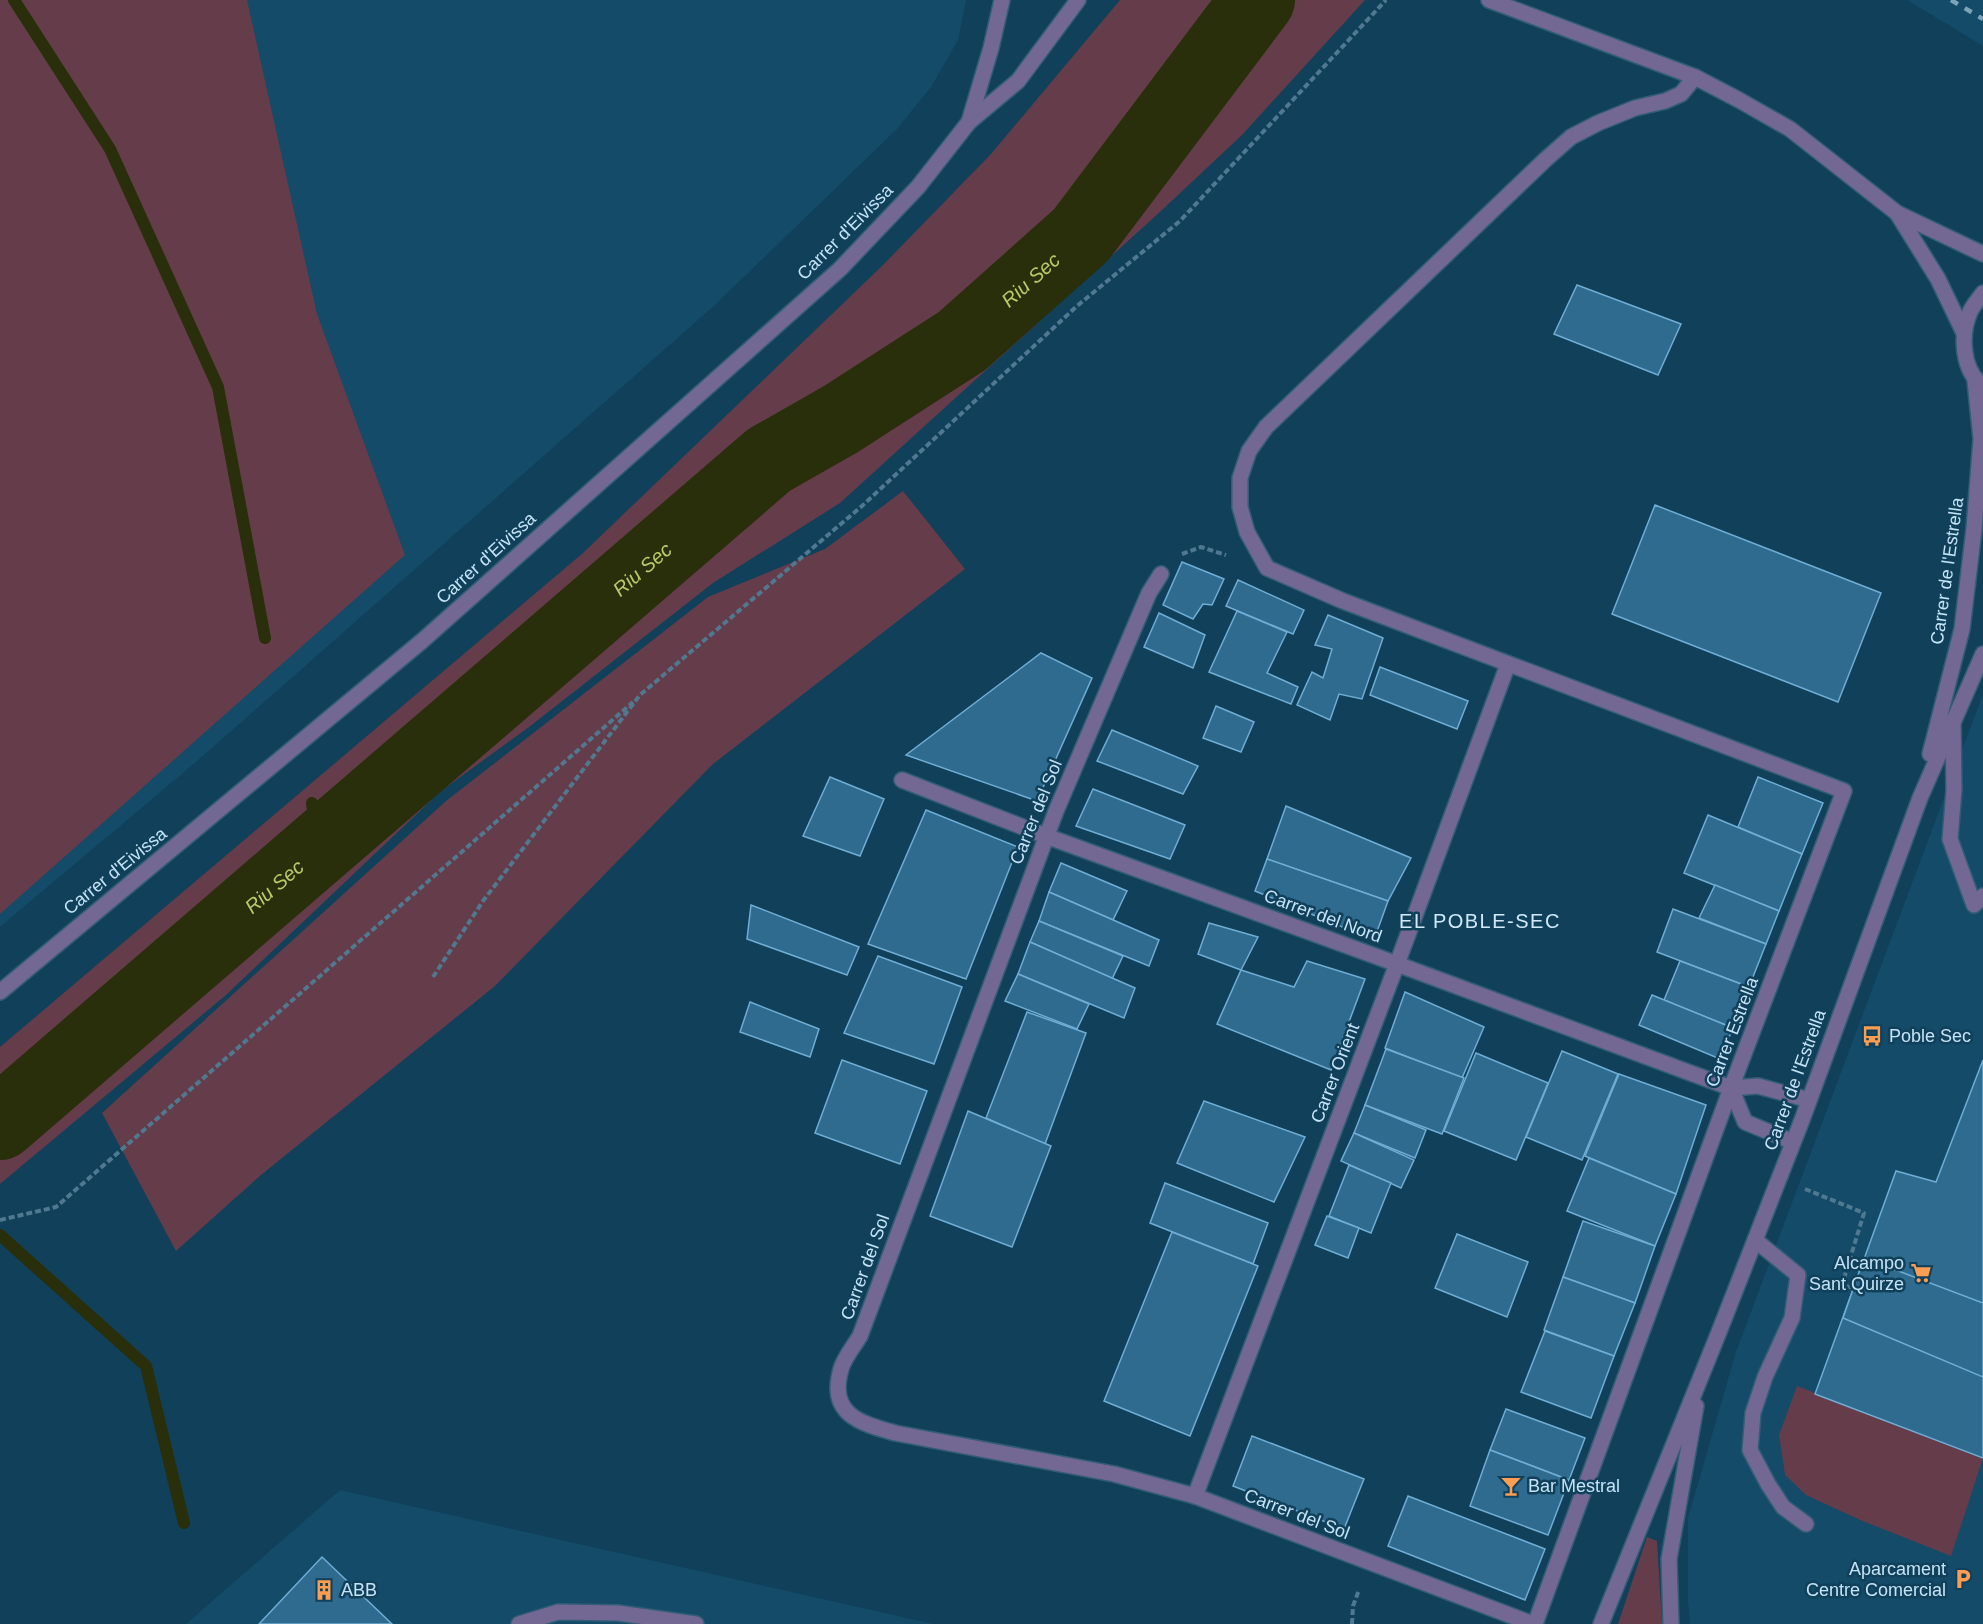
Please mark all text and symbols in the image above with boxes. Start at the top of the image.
street label: Carrer d'Eivissa [793,180,897,284]
water label: Riu Sec [997,248,1064,311]
street label: Carrer de l'Estrella [1927,495,1967,646]
street label: Carrer d'Eivissa [432,508,540,608]
water label: Riu Sec [609,538,676,600]
street label: Carrer del Sol [1006,757,1066,867]
street label: Carrer d'Eivissa [60,823,171,919]
water label: Riu Sec [240,855,308,918]
street label: Carrer del Nord [1261,885,1385,947]
district label: EL POBLE-SEC [1399,910,1561,932]
street label: Carrer Estrella [1702,973,1762,1090]
street label: Carrer de l'Estrella [1760,1006,1830,1153]
street label: Carrer Orient [1307,1020,1363,1126]
bus stop icon: Poble Sec [1860,1024,1884,1048]
place label: Poble Sec [1889,1026,1971,1046]
street label: Carrer del Sol [837,1211,893,1323]
place label: Alcampo Sant Quirze [1809,1253,1904,1294]
supermarket icon: Alcampo Sant Quirze [1909,1261,1933,1285]
bar icon: Bar Mestral [1499,1474,1523,1498]
place label: Bar Mestral [1528,1476,1620,1496]
street label: Carrer del Sol [1242,1485,1352,1543]
place label: Aparcament Centre Comercial [1806,1559,1946,1600]
parking icon: Aparcament Centre Comercial [1951,1567,1975,1591]
building icon: ABB [312,1578,336,1602]
place label: ABB [341,1580,377,1600]

